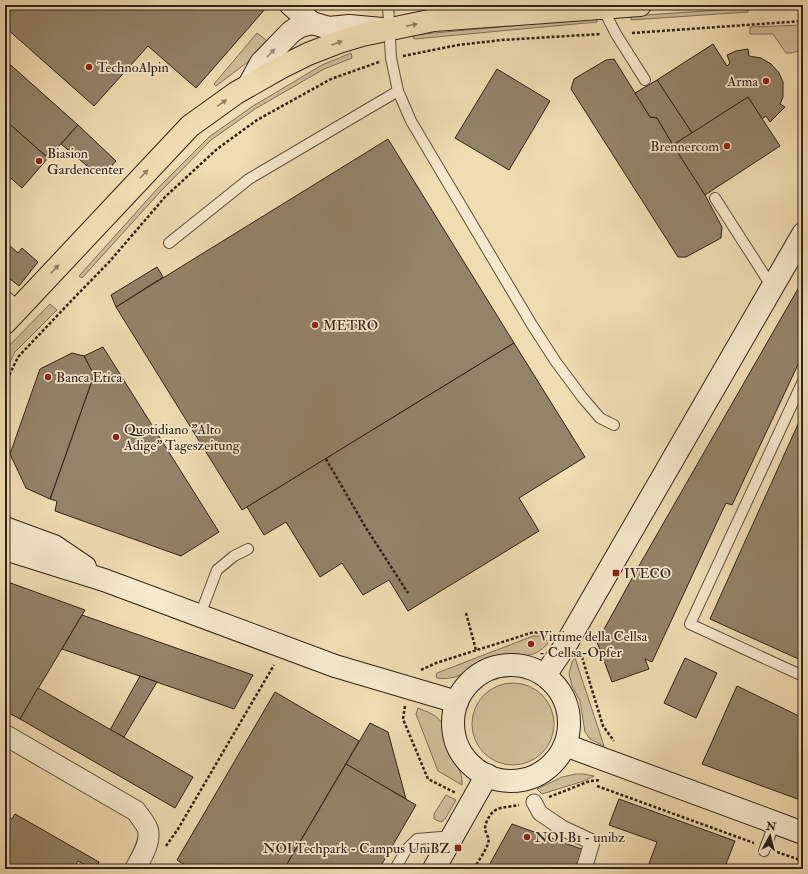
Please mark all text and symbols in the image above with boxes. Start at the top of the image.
one-way arrow [405,21,418,27]
one-way arrow [331,40,343,46]
one-way arrow [266,48,276,58]
place label: TechnoAlpin [97,59,169,77]
marker: TechnoAlpin [84,62,94,72]
place label: Arma [726,73,758,90]
marker: Arma [761,76,771,86]
one-way arrow [217,99,227,107]
place label: Brennercom [650,138,719,155]
marker: Brennercom [722,141,732,151]
place label: Biasion Gardencenter [47,145,125,178]
marker: Biasion Gardencenter [34,156,44,166]
one-way arrow [139,169,149,179]
one-way arrow [50,264,60,274]
place label: METRO [323,317,378,334]
marker: METRO [310,320,320,330]
place label: Banca Etica [56,369,122,386]
marker: Banca Etica [43,372,53,382]
place label: Quotidiano "Alto Adige" Tageszeitung [123,421,241,454]
marker: Quotidiano "Alto Adige" Tageszeitung [111,432,121,442]
place label: IVECO [624,565,671,582]
marker: IVECO [611,568,621,578]
place label: Vittime della Cellsa - Cellsa-Opfer [539,628,648,662]
marker: Vittime della Cellsa - Cellsa-Opfer [526,639,536,649]
north arrow [750,816,790,856]
text: N [764,819,778,834]
place label: NOI B1 - unibz [535,829,625,846]
marker: NOI B1 - unibz [522,832,532,842]
place label: NOI Techpark - Campus UniBZ [263,840,450,858]
marker: NOI Techpark - Campus UniBZ [453,843,463,853]

